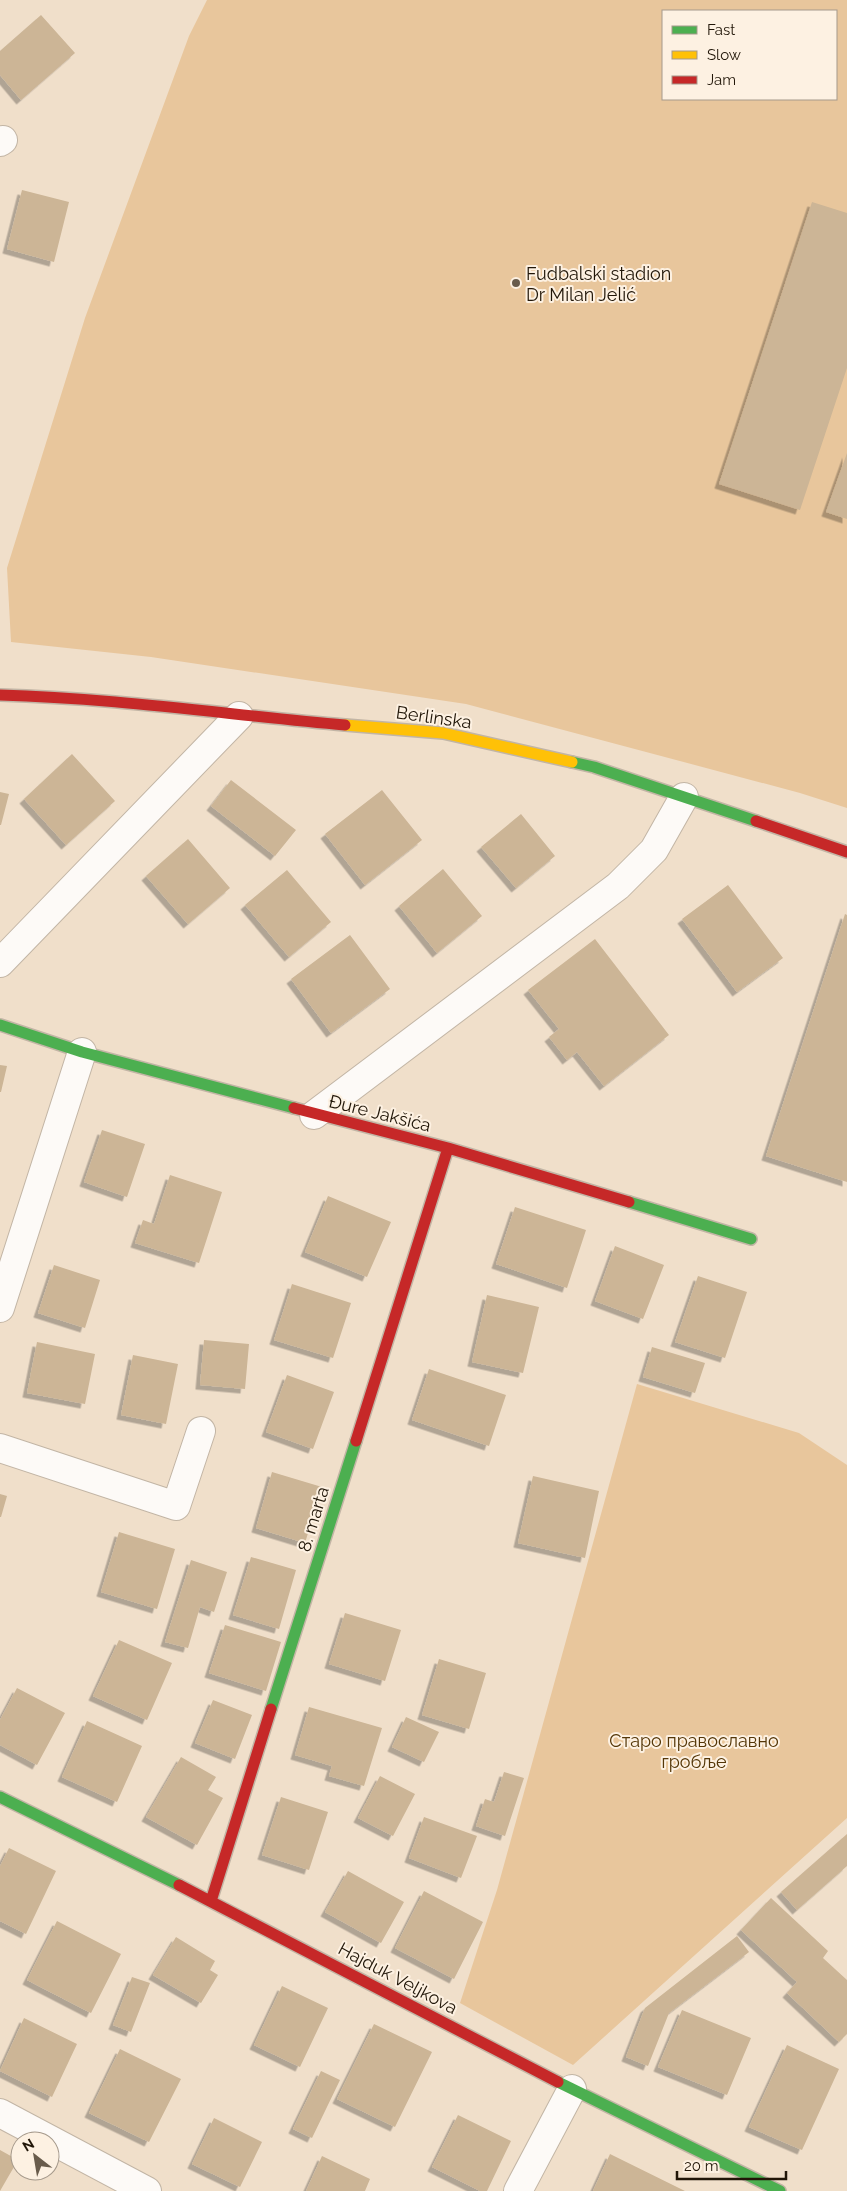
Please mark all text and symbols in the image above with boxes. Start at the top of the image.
legend [662,10,837,100]
text: Fast [707,21,735,39]
text: Slow [707,46,741,64]
text: Jam [707,71,736,89]
place label: Fudbalski stadion Dr Milan Jelić [526,263,671,305]
marker: Fudbalski stadion Dr Milan Jelić [510,277,522,289]
street label: Berlinska [395,701,473,733]
street label: Đure Jakšića [327,1090,433,1136]
street label: 8. marta [293,1484,333,1554]
park label: Старо православно гробље [609,1730,779,1772]
street label: Hajduk Veljkova [335,1938,461,2018]
north arrow [10,2131,60,2181]
text: N [20,2135,37,2154]
scale bar [677,2148,786,2180]
text: 20 m [684,2157,719,2175]

